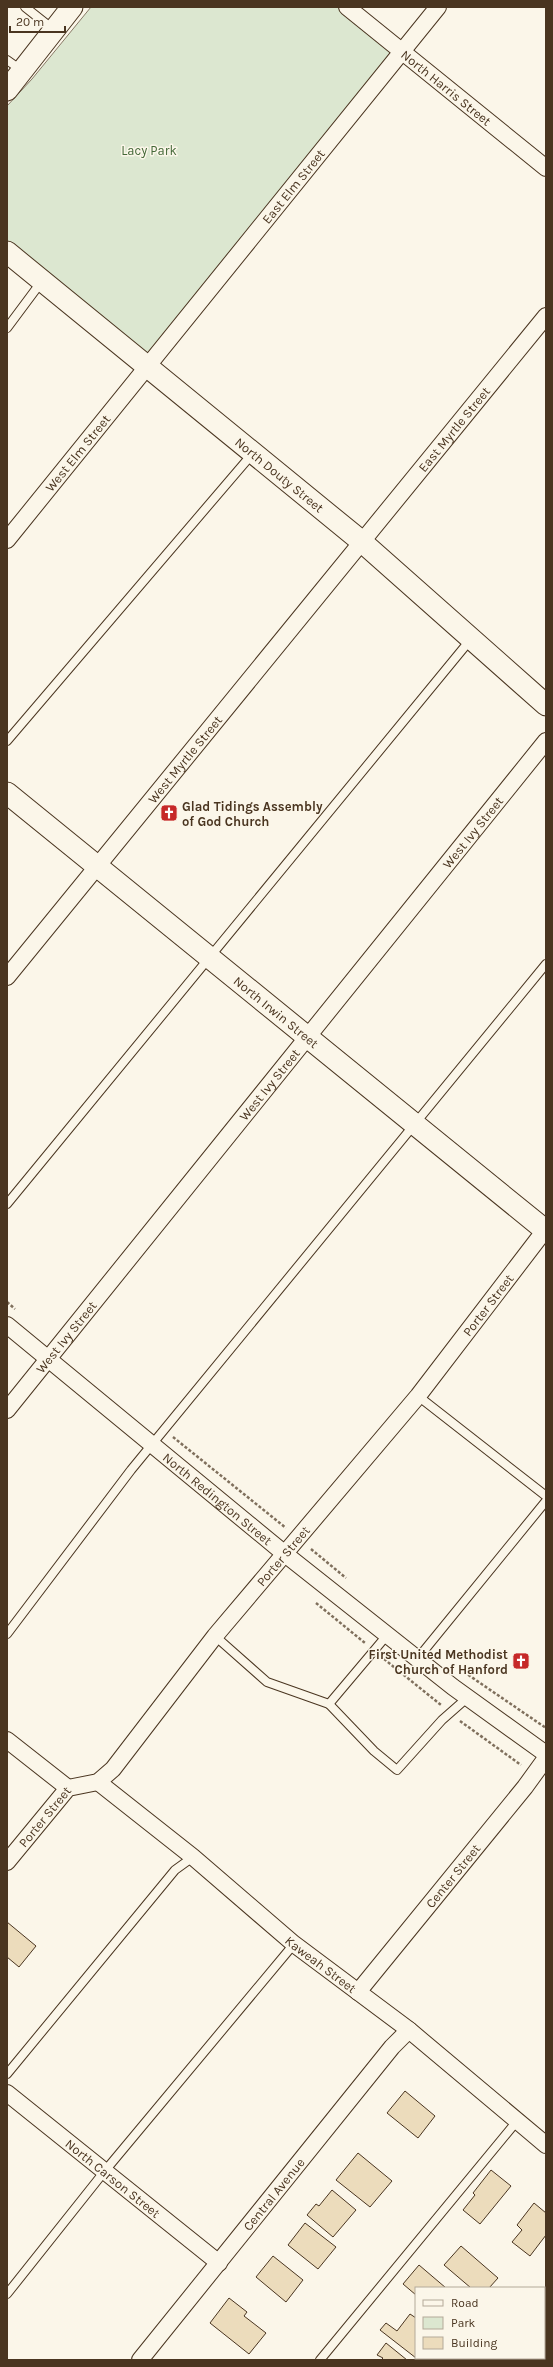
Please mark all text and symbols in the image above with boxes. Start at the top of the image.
scale bar [10,8,65,34]
text: 20 m [16,15,44,29]
street label: North Harris Street [399,47,495,128]
park label: Lacy Park [121,143,177,158]
street label: East Elm Street [259,146,328,226]
street label: East Myrtle Street [415,384,493,475]
street label: West Elm Street [42,411,113,494]
street label: North Douty Street [232,434,327,515]
street label: West Myrtle Street [144,712,225,806]
street label: West Ivy Street [439,793,506,871]
place label: Glad Tidings Assembly of God Church [182,799,323,829]
church icon: Glad Tidings Assembly of God Church [159,803,179,823]
street label: North Irwin Street [231,973,322,1051]
street label: West Ivy Street [236,1046,303,1123]
street label: Porter Street [459,1271,516,1339]
street label: West Ivy Street [33,1298,99,1376]
street label: North Redington Street [160,1449,275,1548]
street label: Porter Street [253,1523,313,1589]
place label: First United Methodist Church of Hanford [369,1647,508,1677]
church icon: First United Methodist Church of Hanford [511,1651,531,1671]
street label: Porter Street [15,1783,74,1850]
street label: Center Street [422,1841,483,1911]
street label: Kaweah Street [282,1933,360,1996]
street label: North Carson Street [63,2136,164,2221]
street label: Central Avenue [240,2155,307,2233]
legend [415,2287,545,2359]
text: Road [451,2296,479,2310]
text: Park [451,2316,476,2330]
text: Building [451,2336,498,2350]

